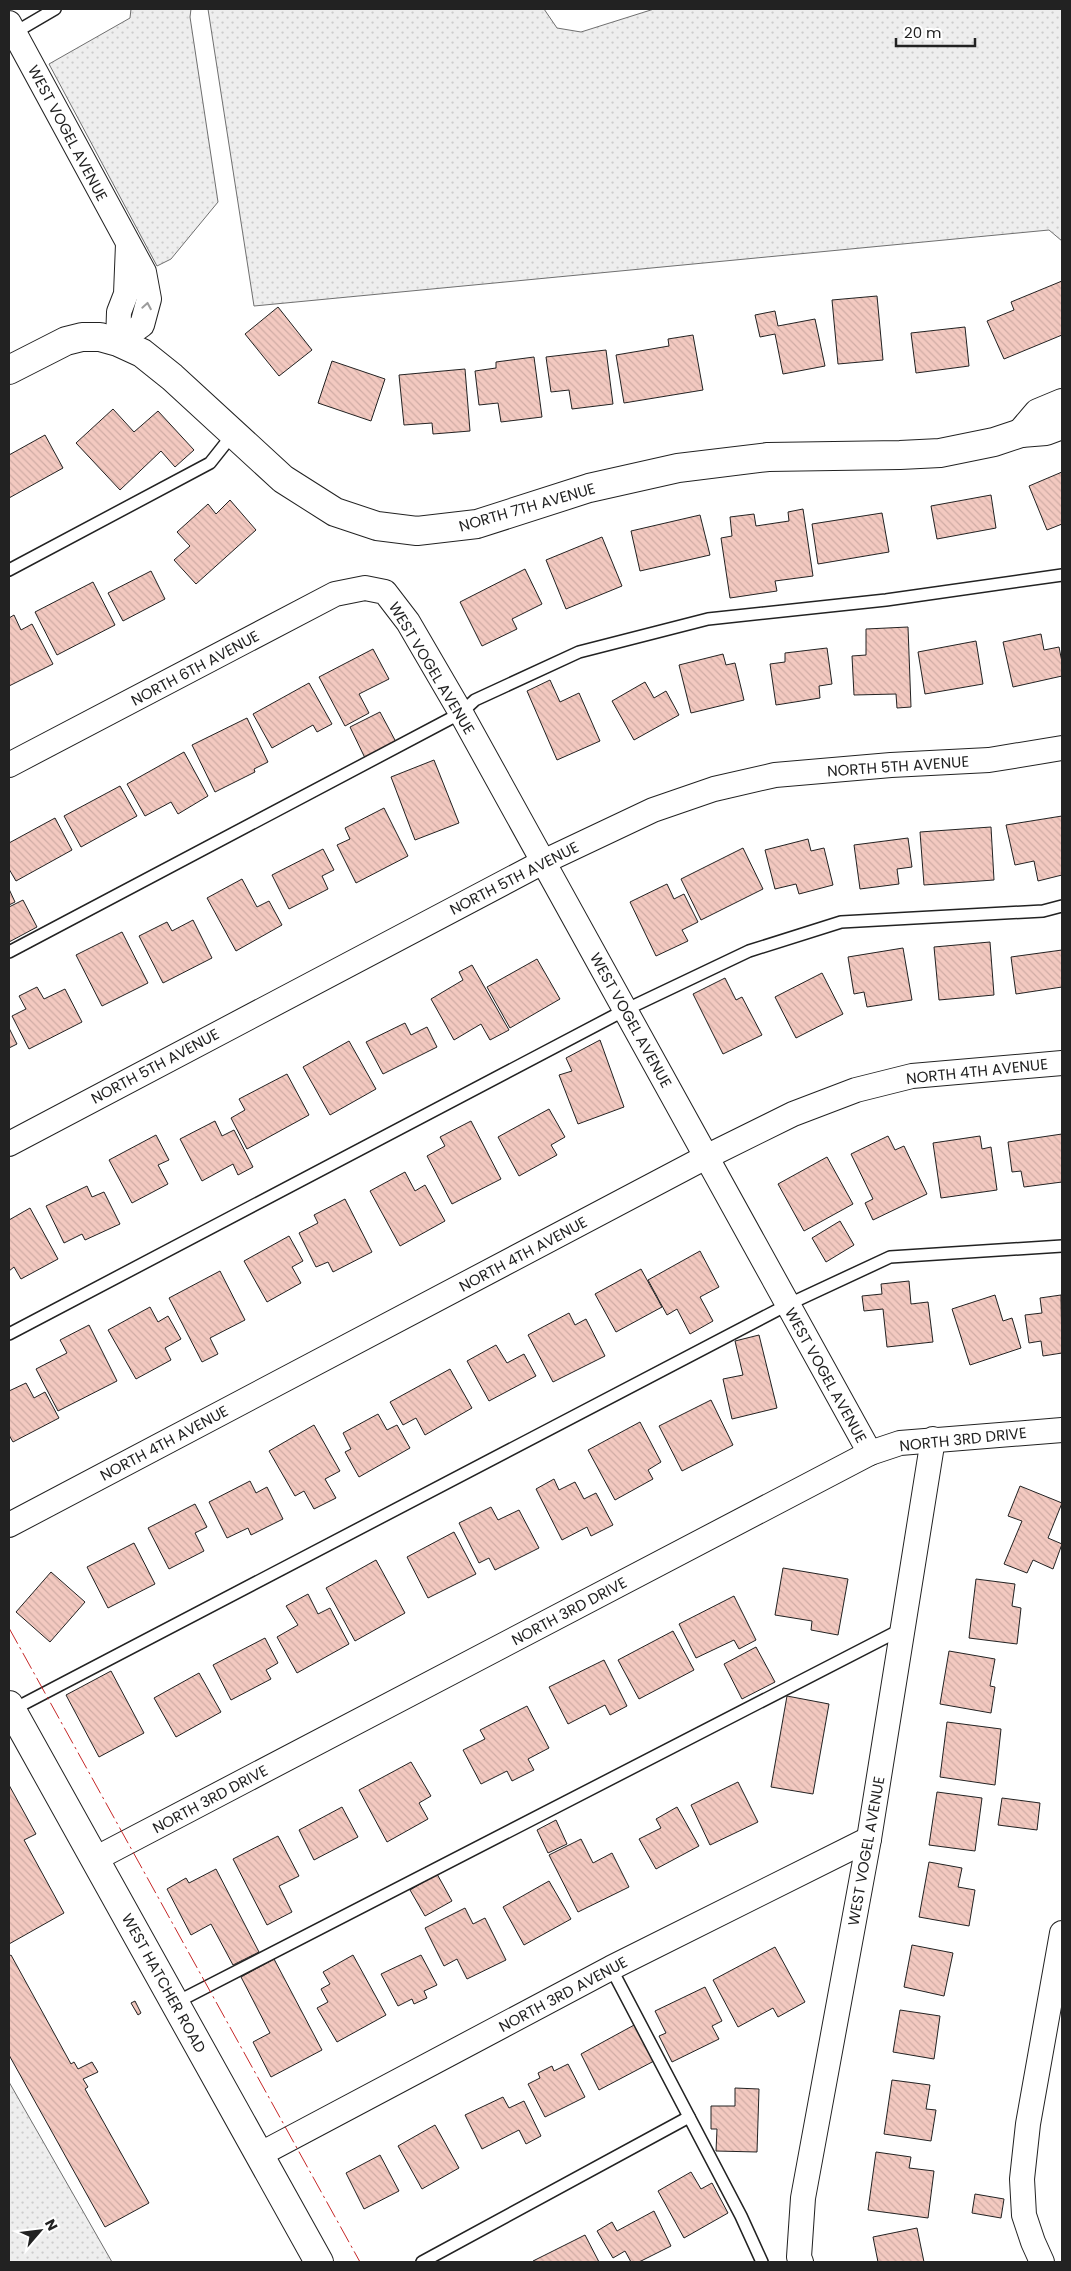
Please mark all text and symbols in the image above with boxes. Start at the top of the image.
scale bar [896,15,975,47]
text: 20 m [904,22,942,43]
street label: WEST VOGEL AVENUE [23,61,113,205]
one-way arrow [142,302,152,311]
street label: NORTH 7TH AVENUE [456,477,598,537]
street label: WEST VOGEL AVENUE [384,598,480,738]
street label: NORTH 6TH AVENUE [127,625,263,711]
street label: NORTH 5TH AVENUE [826,751,970,781]
street label: NORTH 5TH AVENUE [446,836,582,920]
street label: WEST VOGEL AVENUE [585,949,677,1091]
street label: NORTH 5TH AVENUE [87,1023,223,1109]
street label: NORTH 4TH AVENUE [905,1053,1049,1089]
street label: NORTH 4TH AVENUE [455,1211,591,1297]
street label: WEST VOGEL AVENUE [780,1304,872,1446]
street label: NORTH 4TH AVENUE [96,1400,232,1486]
street label: NORTH 3RD DRIVE [898,1422,1028,1456]
street label: NORTH 3RD DRIVE [508,1572,630,1650]
street label: NORTH 3RD DRIVE [149,1760,271,1838]
street label: WEST VOGEL AVENUE [843,1775,889,1927]
street label: WEST HATCHER ROAD [117,1910,211,2056]
street label: NORTH 3RD AVENUE [495,1951,631,2037]
north arrow [15,2206,65,2256]
text: N [40,2216,63,2234]

